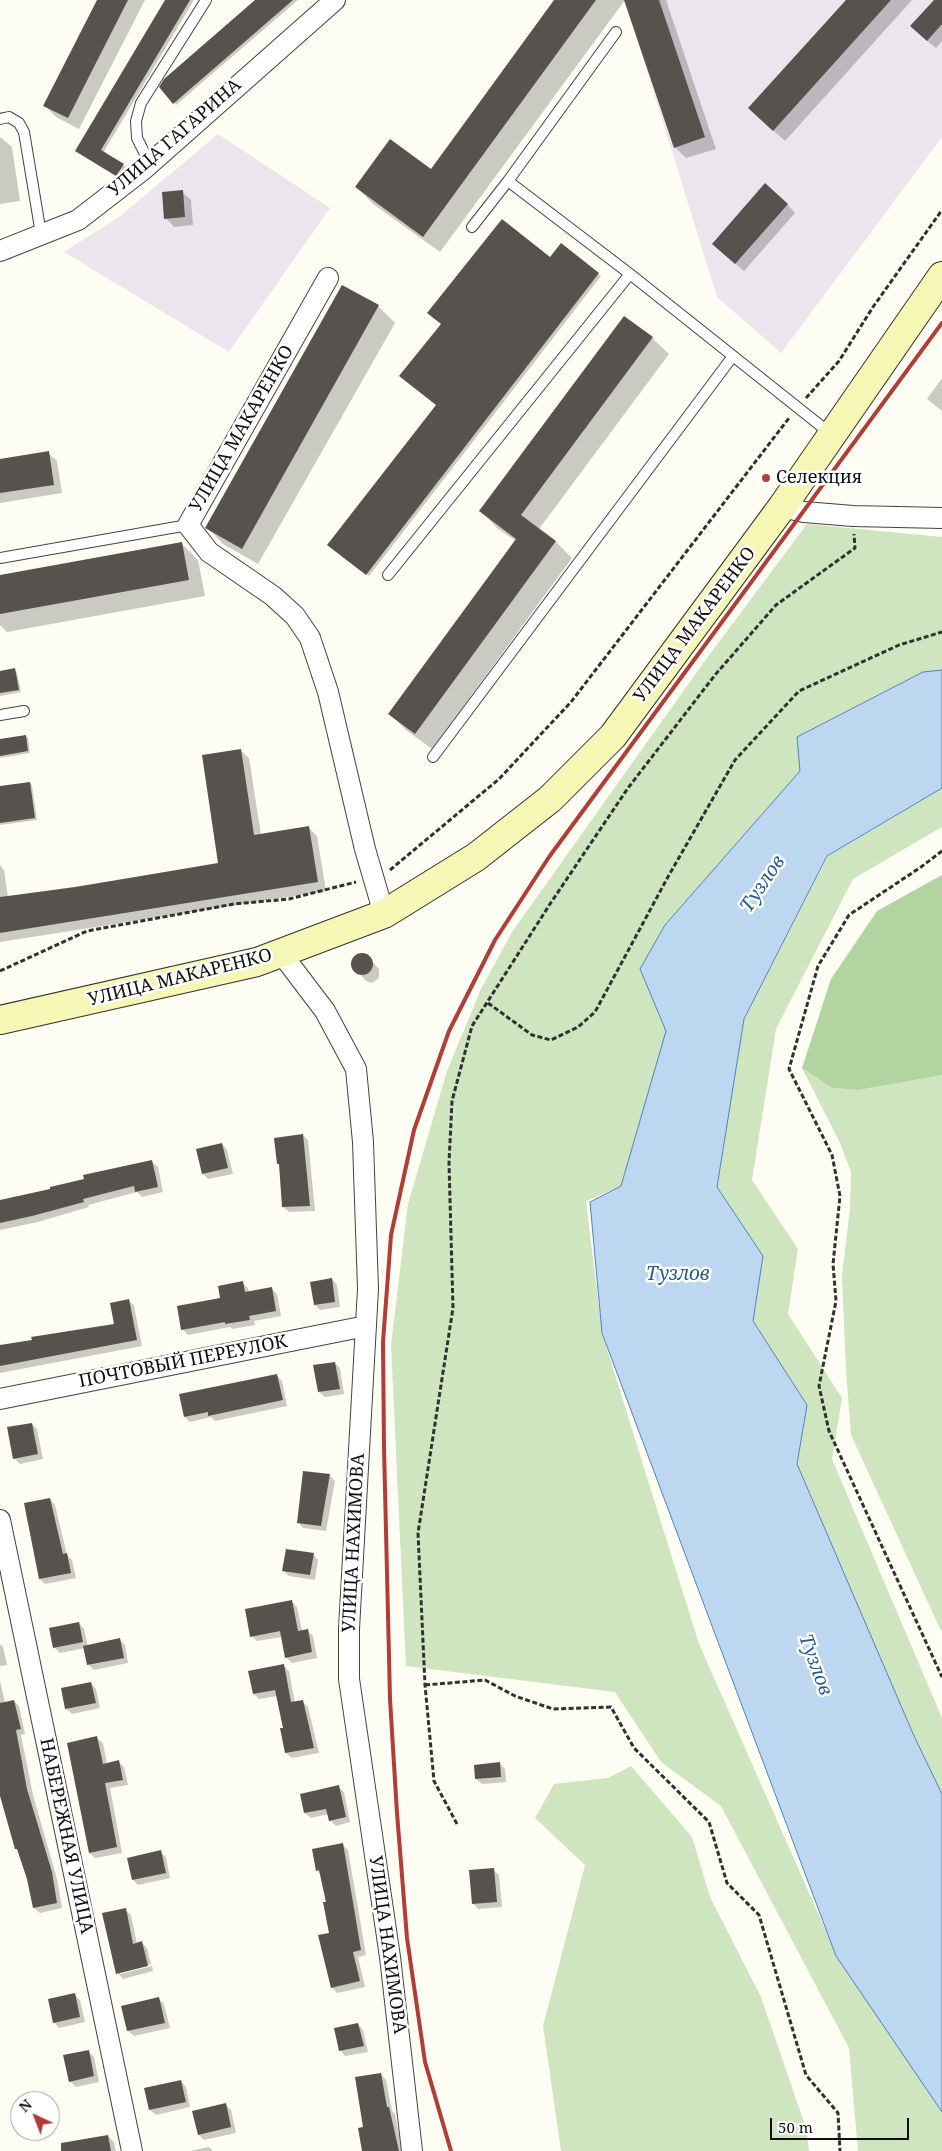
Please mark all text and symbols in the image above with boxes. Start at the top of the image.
street label: УЛИЦА ГАГАРИНА [104,74,246,202]
street label: УЛИЦА МАКАРЕНКО [185,342,299,516]
place label: Селекция [776,467,862,489]
marker: Селекция [760,472,772,484]
street label: УЛИЦА МАКАРЕНКО [630,543,760,707]
water label: Тузлов [736,851,790,917]
street label: УЛИЦА МАКАРЕНКО [86,945,274,1011]
water label: Тузлов [646,1264,710,1286]
street label: ПОЧТОВЫЙ ПЕРЕУЛОК [77,1331,289,1393]
street label: УЛИЦА НАХИМОВА [339,1453,369,1633]
water label: Тузлов [793,1631,837,1699]
street label: НАБЕРЕЖНАЯ УЛИЦА [35,1736,97,1936]
street label: УЛИЦА НАХИМОВА [364,1855,410,2035]
north arrow [10,2091,60,2141]
text: N [15,2095,36,2116]
scale bar [772,2108,911,2140]
text: 50 m [778,2117,813,2137]

